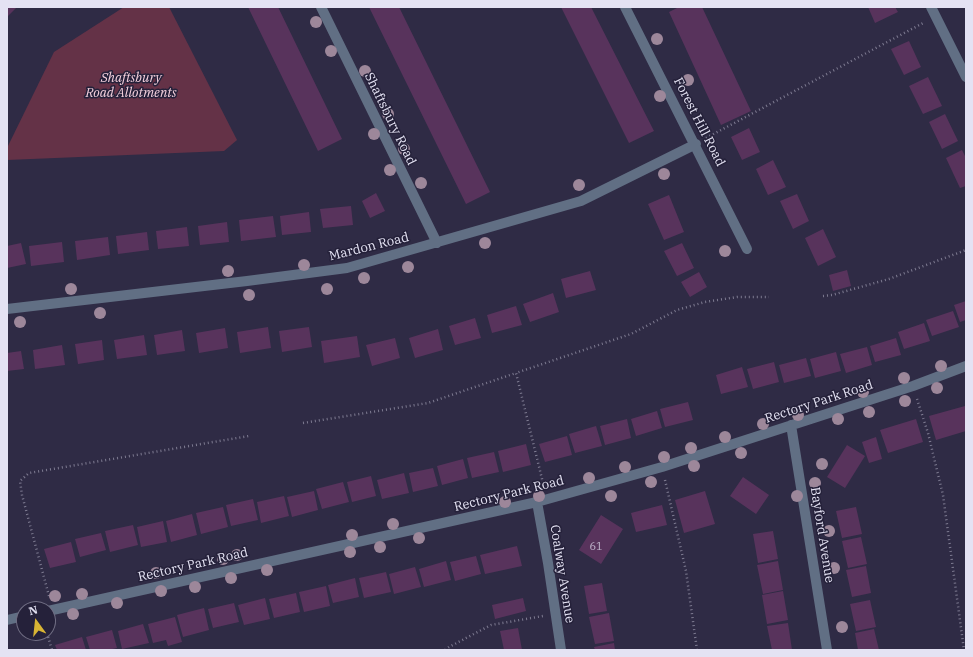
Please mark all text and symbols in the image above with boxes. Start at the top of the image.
park label: Shaftsbury Road Allotments [85,70,177,101]
street label: Shaftsbury Road [361,70,419,168]
street label: Forest Hill Road [670,75,728,169]
street label: Mardon Road [327,230,411,264]
street label: Rectory Park Road [763,377,875,427]
street label: Rectory Park Road [452,473,566,515]
street label: Bayford Avenue [807,486,837,584]
street label: Coalway Avenue [547,524,577,624]
house number: 61 [589,540,603,554]
street label: Rectory Park Road [136,545,250,585]
north arrow [16,601,56,641]
text: N [27,602,39,618]

